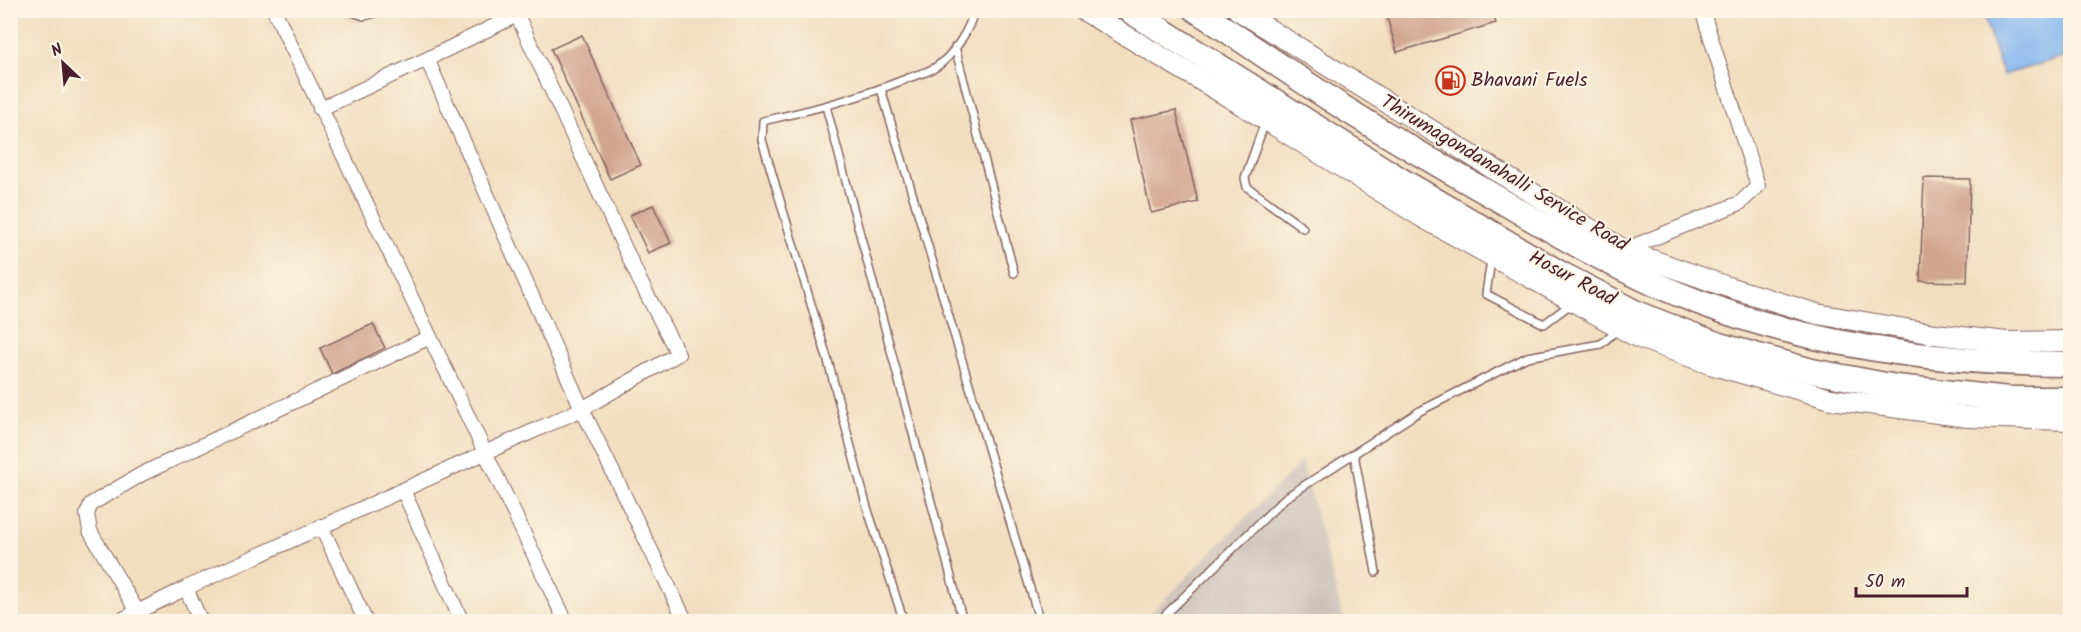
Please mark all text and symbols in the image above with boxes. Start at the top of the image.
north arrow [33,33,93,93]
text: N [47,37,67,64]
fuel station icon: Bhavani Fuels [1434,65,1466,97]
place label: Bhavani Fuels [1471,65,1588,97]
street label: Thirumagondanahalli Service Road [1374,87,1635,261]
street label: Hosur Road [1522,242,1623,316]
scale bar [1856,560,1967,598]
text: 50 m [1865,568,1905,597]

